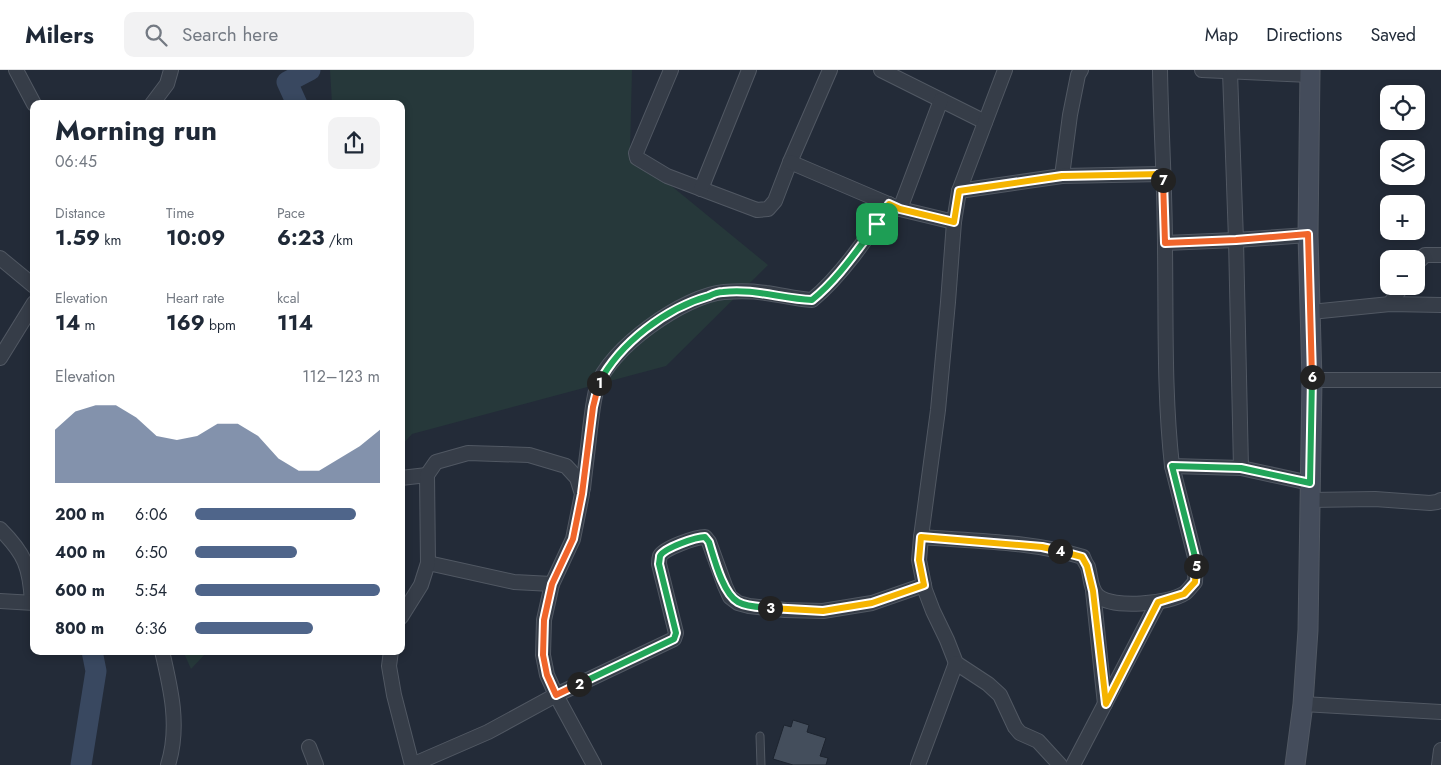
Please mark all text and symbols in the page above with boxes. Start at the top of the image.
search box [124,12,474,57]
text: Milers [25,17,94,52]
icon: search [142,21,170,49]
text: Search here [182,21,278,48]
text: Map [1205,22,1238,48]
text: Directions [1266,22,1342,48]
text: Saved [1370,22,1416,48]
map controls [1380,85,1425,295]
button: locate [1380,85,1425,130]
text: Morning run [55,110,217,151]
button: share [328,117,380,169]
button: layers [1380,140,1425,185]
text: 06:45 [55,150,97,173]
pin: 7 [1150,168,1176,192]
text: 7 [1159,170,1168,190]
button: + [1380,195,1425,240]
text: Distance [55,203,105,223]
text: Time [166,203,194,223]
text: Pace [277,203,305,223]
pin [856,203,898,245]
icon: arrive [863,210,891,238]
text: 1.59 [55,223,100,253]
text: 10:09 [166,223,225,253]
text: 6:23 [277,223,325,253]
text: km [100,230,121,250]
text: /km [325,230,353,250]
button: − [1380,250,1425,295]
text: Elevation [55,288,108,308]
text: Heart rate [166,288,224,308]
text: kcal [277,288,300,308]
text: 14 [55,308,80,338]
text: 169 [166,308,205,338]
text: 114 [277,308,313,338]
text: m [80,315,95,335]
text: bpm [205,315,236,335]
pin: 6 [1300,364,1324,390]
text: Elevation [55,365,115,388]
text: 112–123 m [302,365,380,388]
text: 6 [1308,367,1317,387]
pin: 1 [586,370,612,396]
text: 1 [596,373,603,393]
text: 200 m [55,503,105,526]
text: 6:06 [135,503,168,526]
pin: 4 [1048,538,1072,564]
text: 400 m [55,541,105,564]
text: 6:50 [135,541,168,564]
text: 4 [1056,541,1065,561]
pin: 5 [1184,554,1208,578]
text: 5 [1192,556,1201,576]
text: 600 m [55,579,105,602]
text: 5:54 [135,579,167,602]
pin: 3 [758,596,782,620]
text: 3 [766,598,775,618]
text: 800 m [55,617,104,640]
text: 6:36 [135,617,167,640]
pin: 2 [566,672,592,696]
text: 2 [575,674,584,694]

